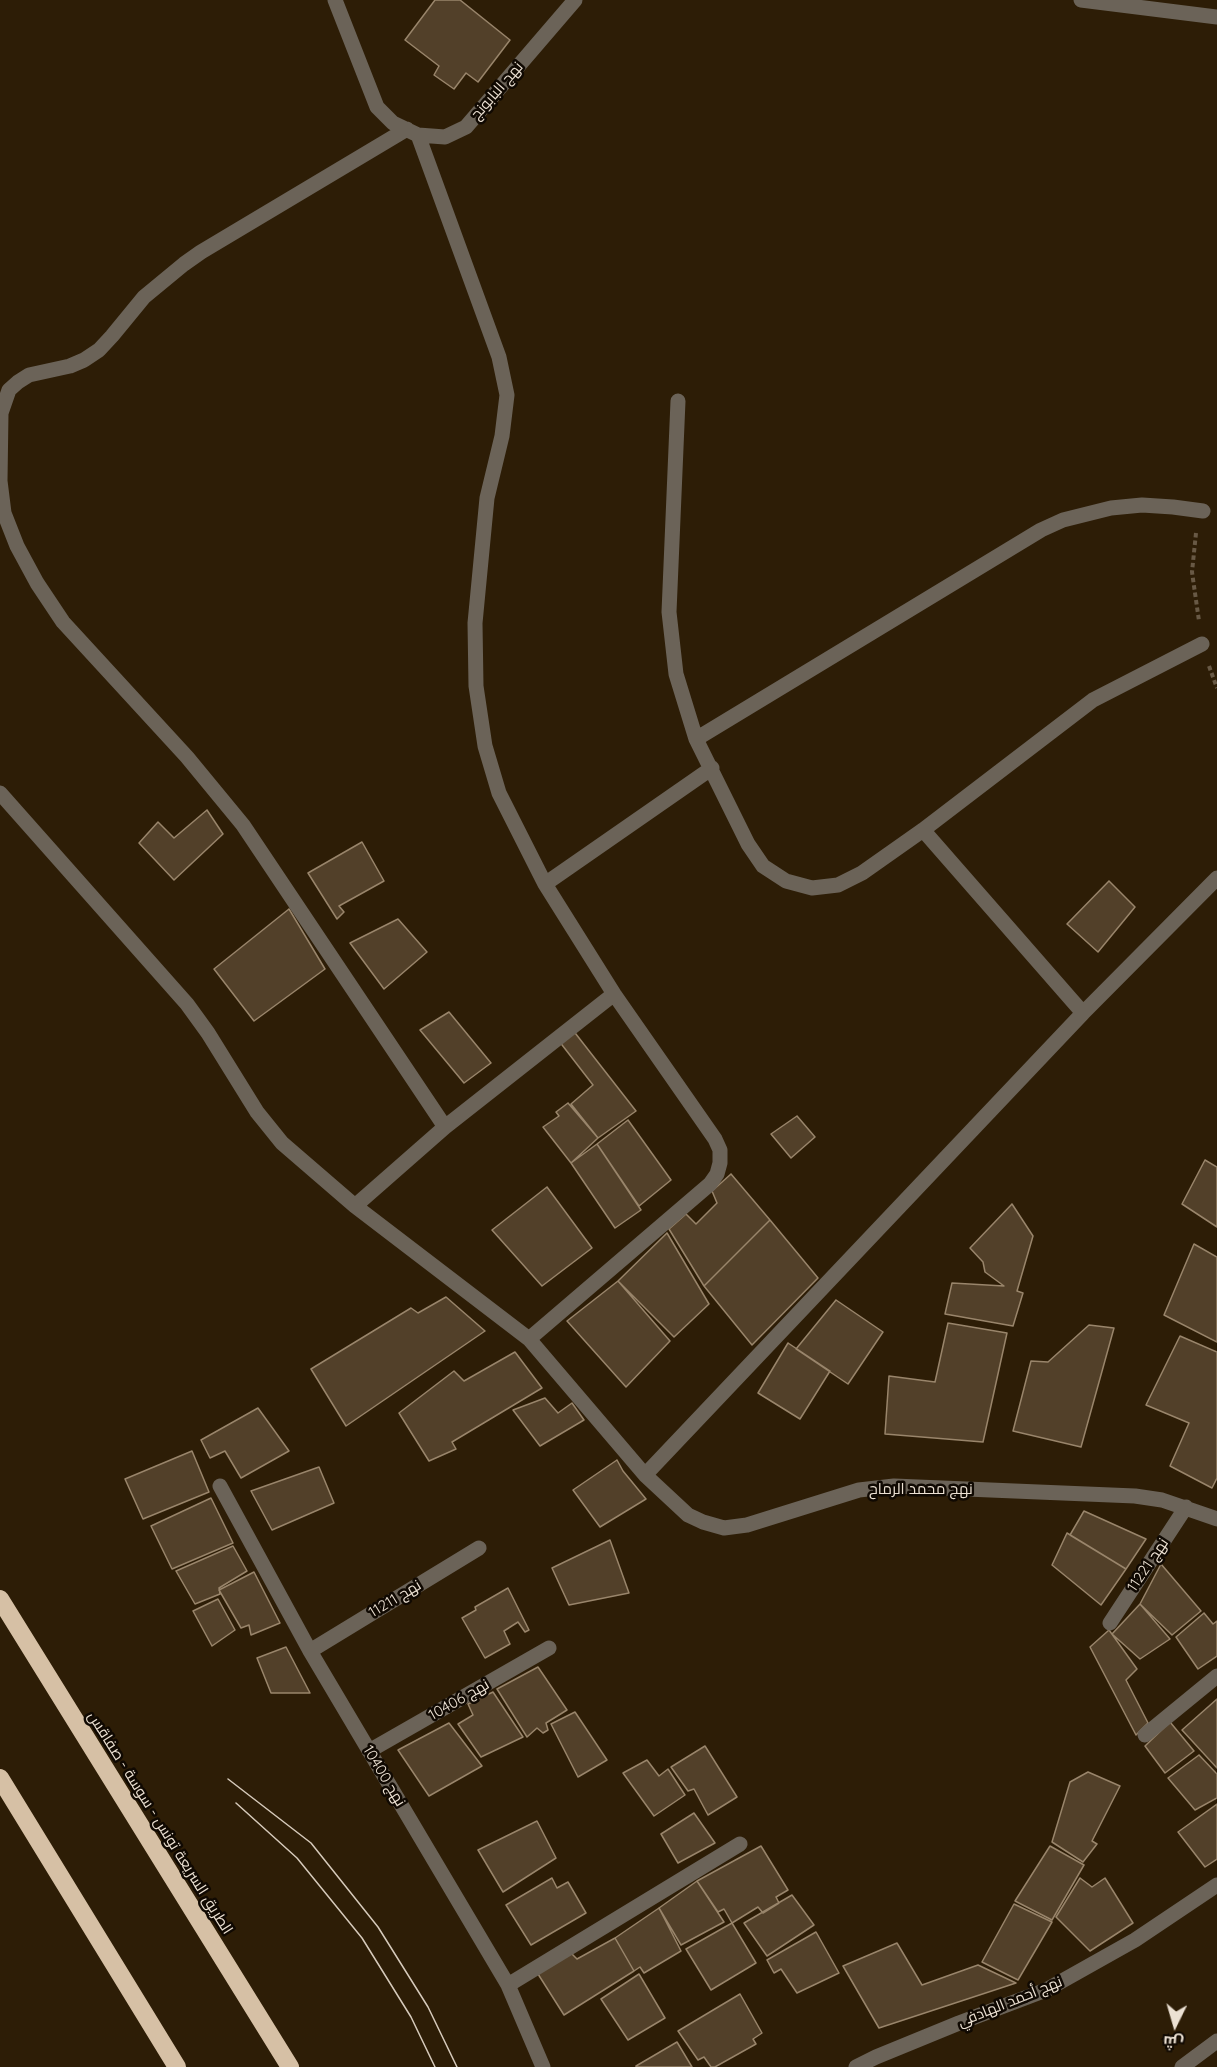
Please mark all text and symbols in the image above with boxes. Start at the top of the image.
street label: نهج البابونج [467,58,527,124]
street label: نهج محمد الرماح [869,1480,973,1498]
street label: نهج 11221 [1124,1535,1172,1595]
street label: نهج 11211 [366,1576,424,1622]
street label: نهج 10406 [426,1676,492,1724]
street label: الطريق السريعة تونس - سوسة - صفاقس [84,1708,236,1938]
street label: نهج 10400 [359,1742,409,1810]
street label: نهج أحمد الهادفي [955,1973,1065,2031]
north arrow [1145,1995,1205,2055]
text: ش [1162,2032,1185,2054]

